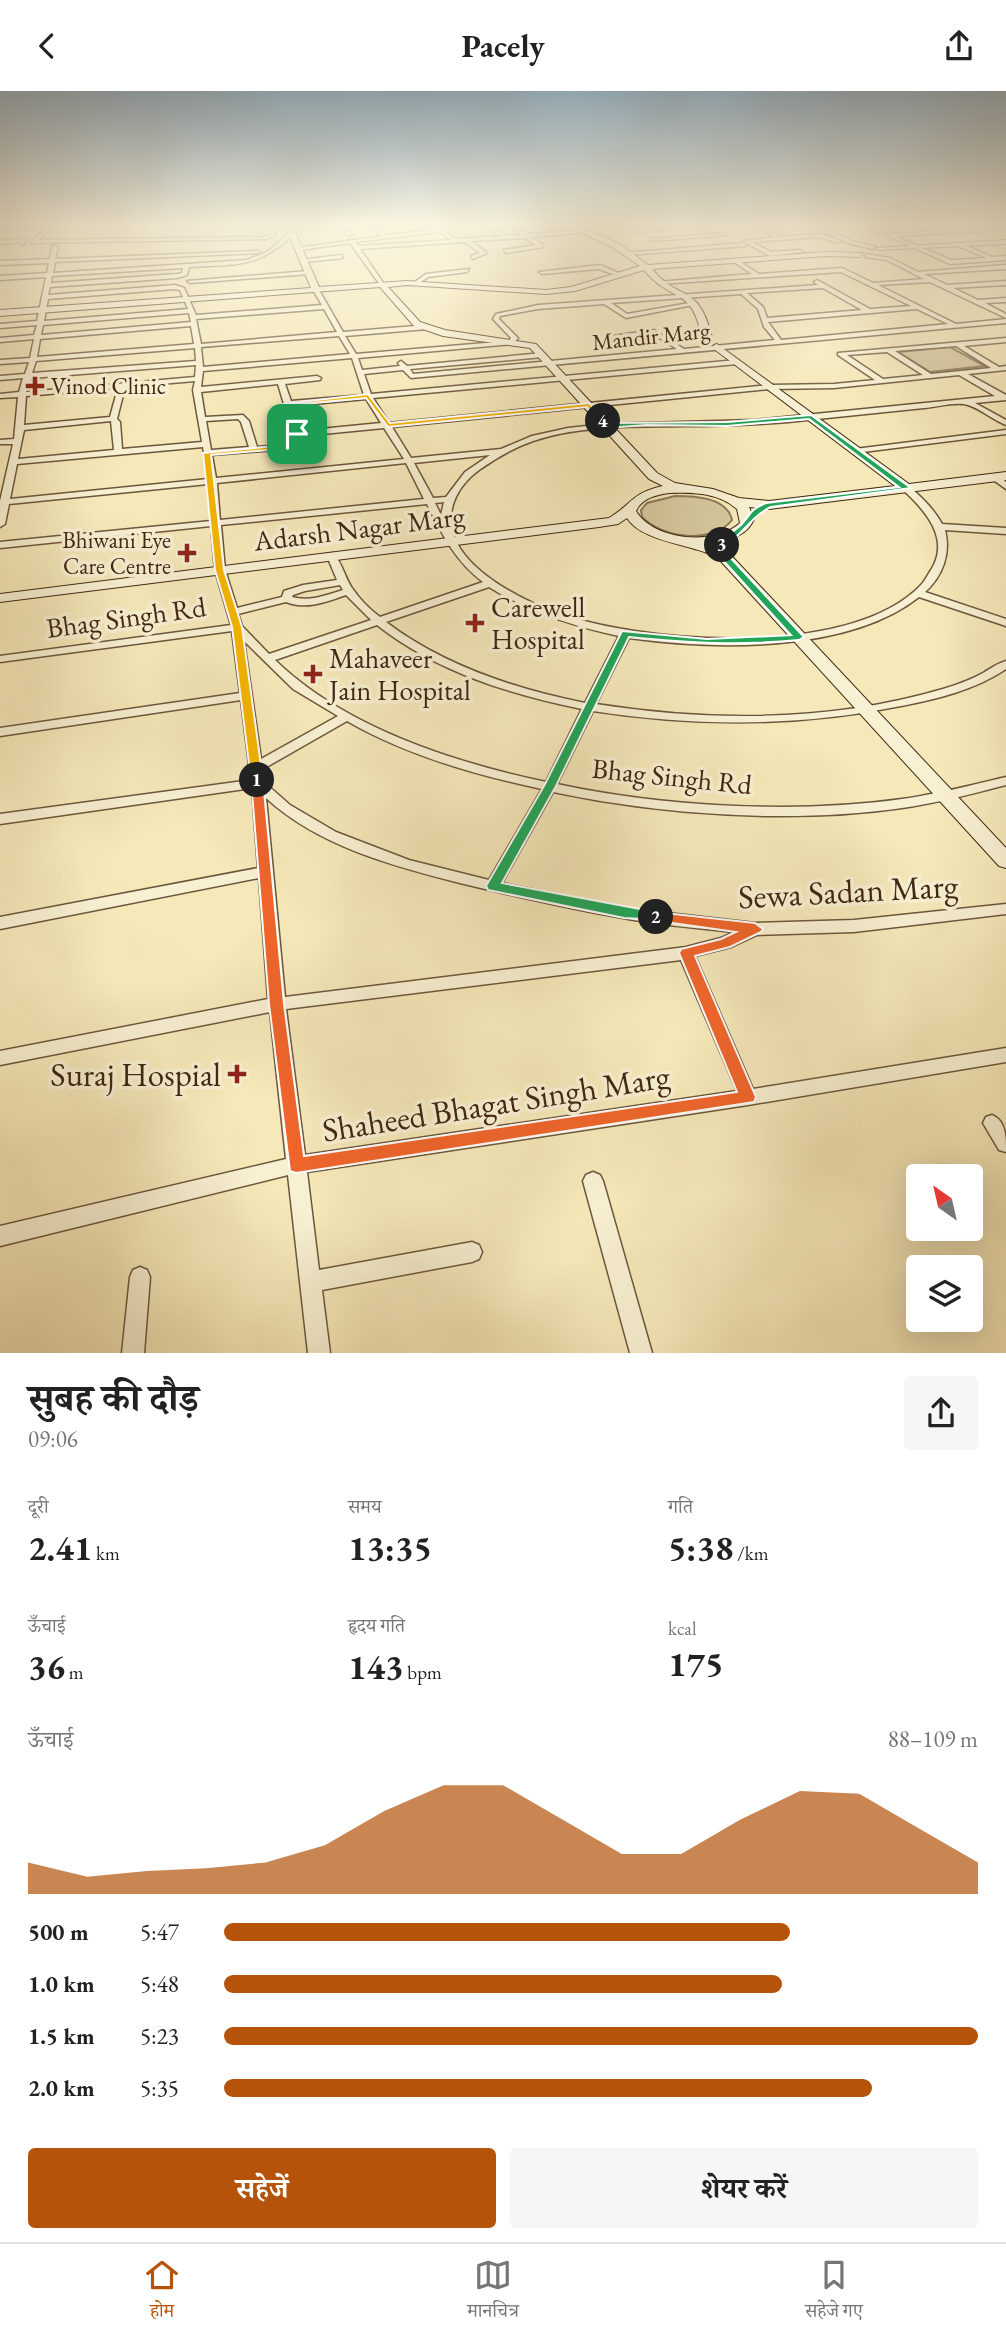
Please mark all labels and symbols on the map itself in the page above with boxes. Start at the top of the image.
street label: Mandir Marg [591,315,712,357]
place label: Vinod Clinic [51,371,166,401]
marker: Vinod Clinic [25,376,45,396]
pin: 4 [586,403,620,439]
pin [267,404,327,464]
street label: Adarsh Nagar Marg [251,497,467,559]
place label: Bhiwani Eye Care Centre [62,525,171,581]
pin: 3 [704,527,740,563]
marker: Bhiwani Eye Care Centre [177,543,197,563]
street label: Bhag Singh Rd [44,588,209,646]
place label: Carewell Hospital [491,589,585,657]
marker: Carewell Hospital [465,613,485,633]
place label: Mahaveer Jain Hospital [327,640,471,708]
marker: Mahaveer Jain Hospital [303,664,323,684]
street label: Bhag Singh Rd [590,750,755,802]
pin: 1 [240,763,274,797]
street label: Sewa Sadan Marg [737,864,960,918]
pin: 2 [638,899,674,935]
place label: Suraj Hospial [50,1053,221,1096]
street label: Shaheed Bhagat Singh Marg [319,1054,673,1152]
marker: Suraj Hospial [227,1064,247,1084]
north arrow [906,1164,984,1241]

